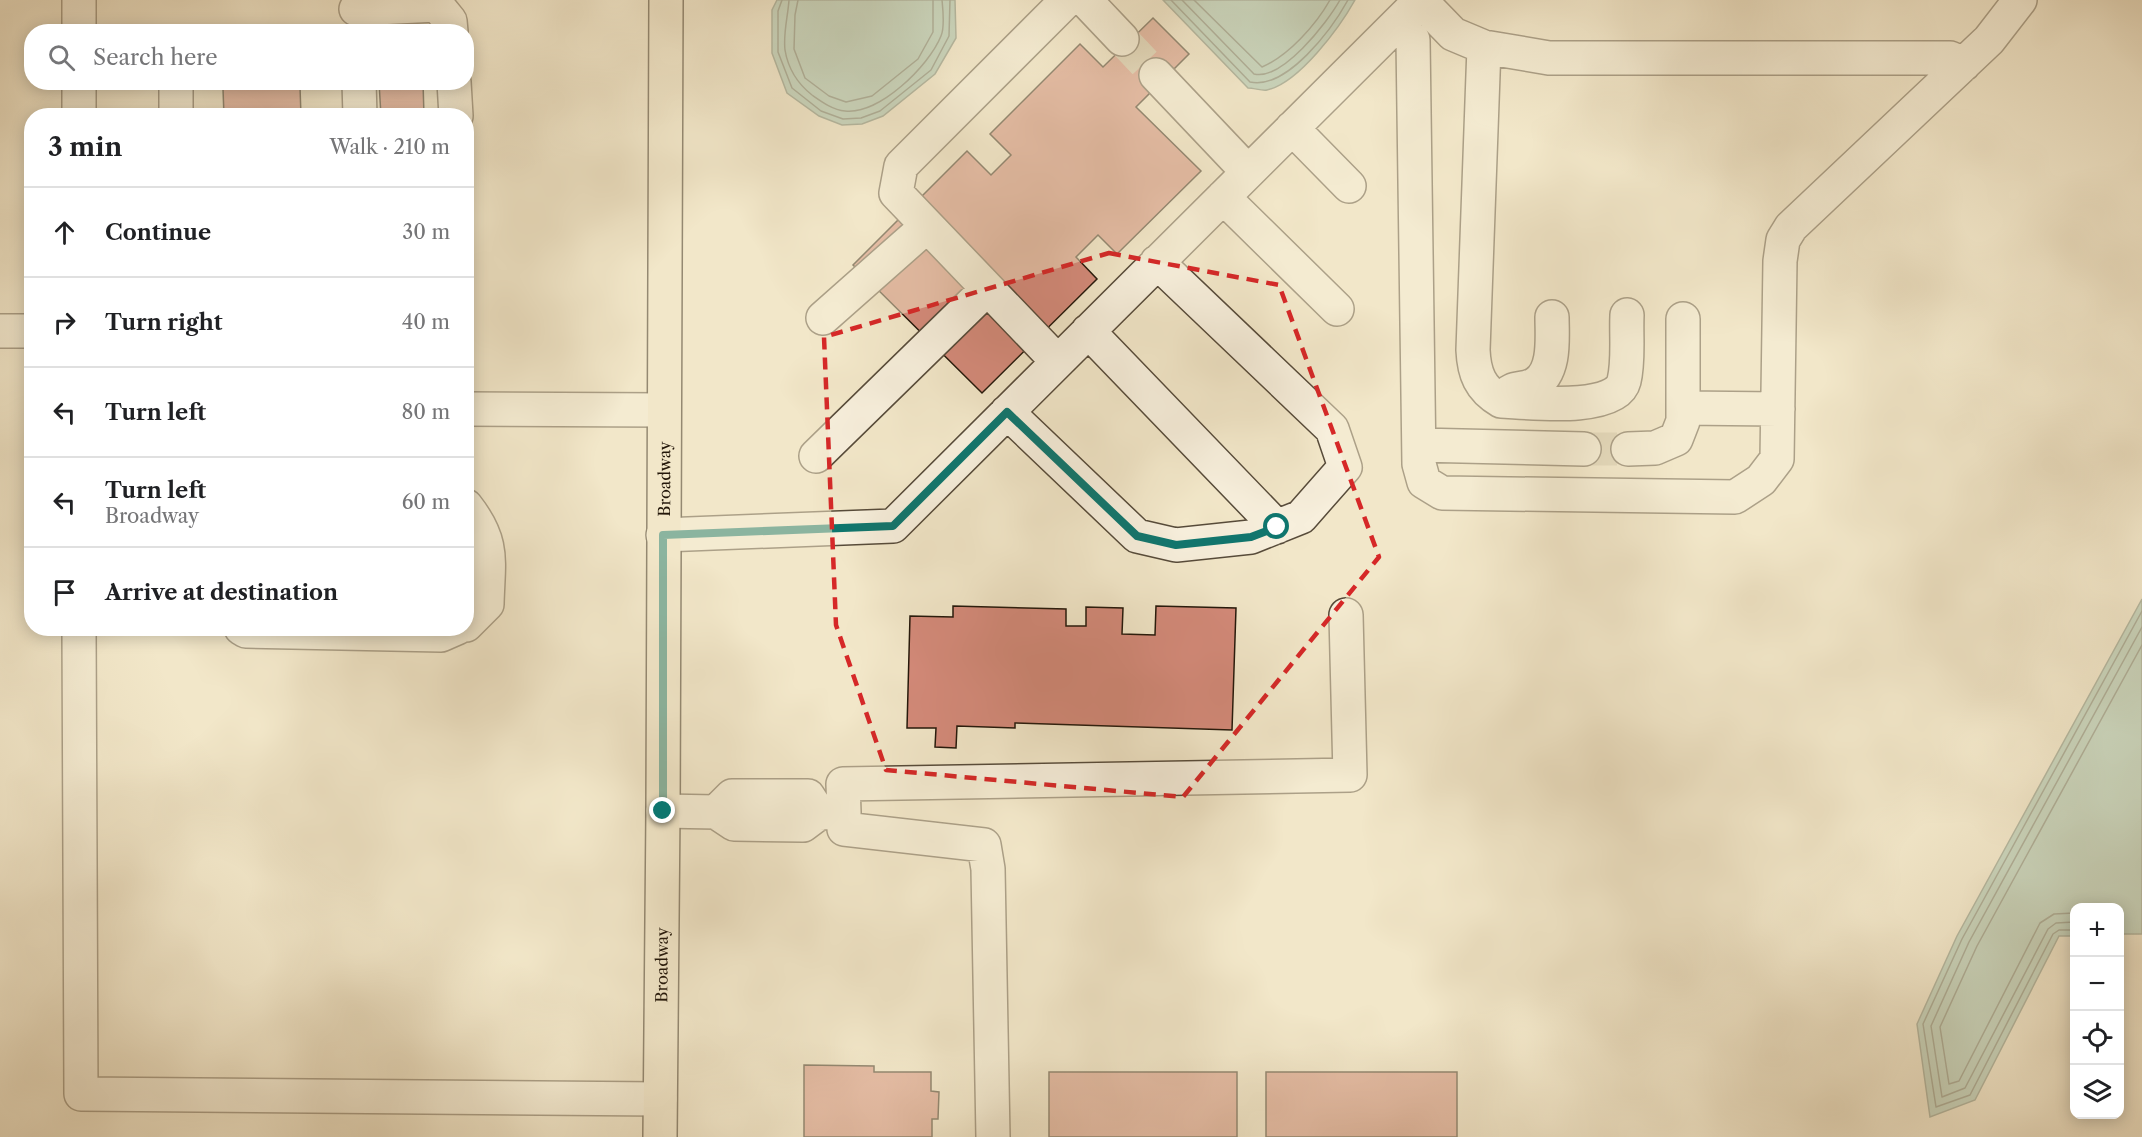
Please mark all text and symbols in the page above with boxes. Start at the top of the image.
search box [24,24,474,90]
icon: search [45,41,78,74]
text: Search here [93,44,218,71]
text: 3 min [48,131,122,163]
text: Walk · 210 m [329,135,450,159]
icon: ahead [48,216,81,249]
text: Continue [105,219,211,246]
text: 30 m [402,220,450,244]
icon: right [48,306,81,339]
text: Turn right [105,309,223,336]
text: 40 m [402,310,450,334]
icon: left [48,396,81,429]
text: Turn left [105,399,206,426]
text: 80 m [402,400,450,424]
street label: Broadway [654,440,674,517]
text: Turn left [105,477,206,504]
icon: left [48,486,81,519]
text: 60 m [402,490,450,514]
text: Broadway [105,504,199,528]
route start [1263,513,1289,539]
icon: arrive [48,576,81,609]
text: Arrive at destination [105,579,338,606]
route end [649,797,675,823]
map controls [2070,903,2124,1119]
button: + [2070,903,2124,957]
street label: Broadway [651,926,672,1003]
button: − [2070,957,2124,1011]
button: locate [2070,1011,2124,1065]
button: layers [2070,1065,2124,1119]

